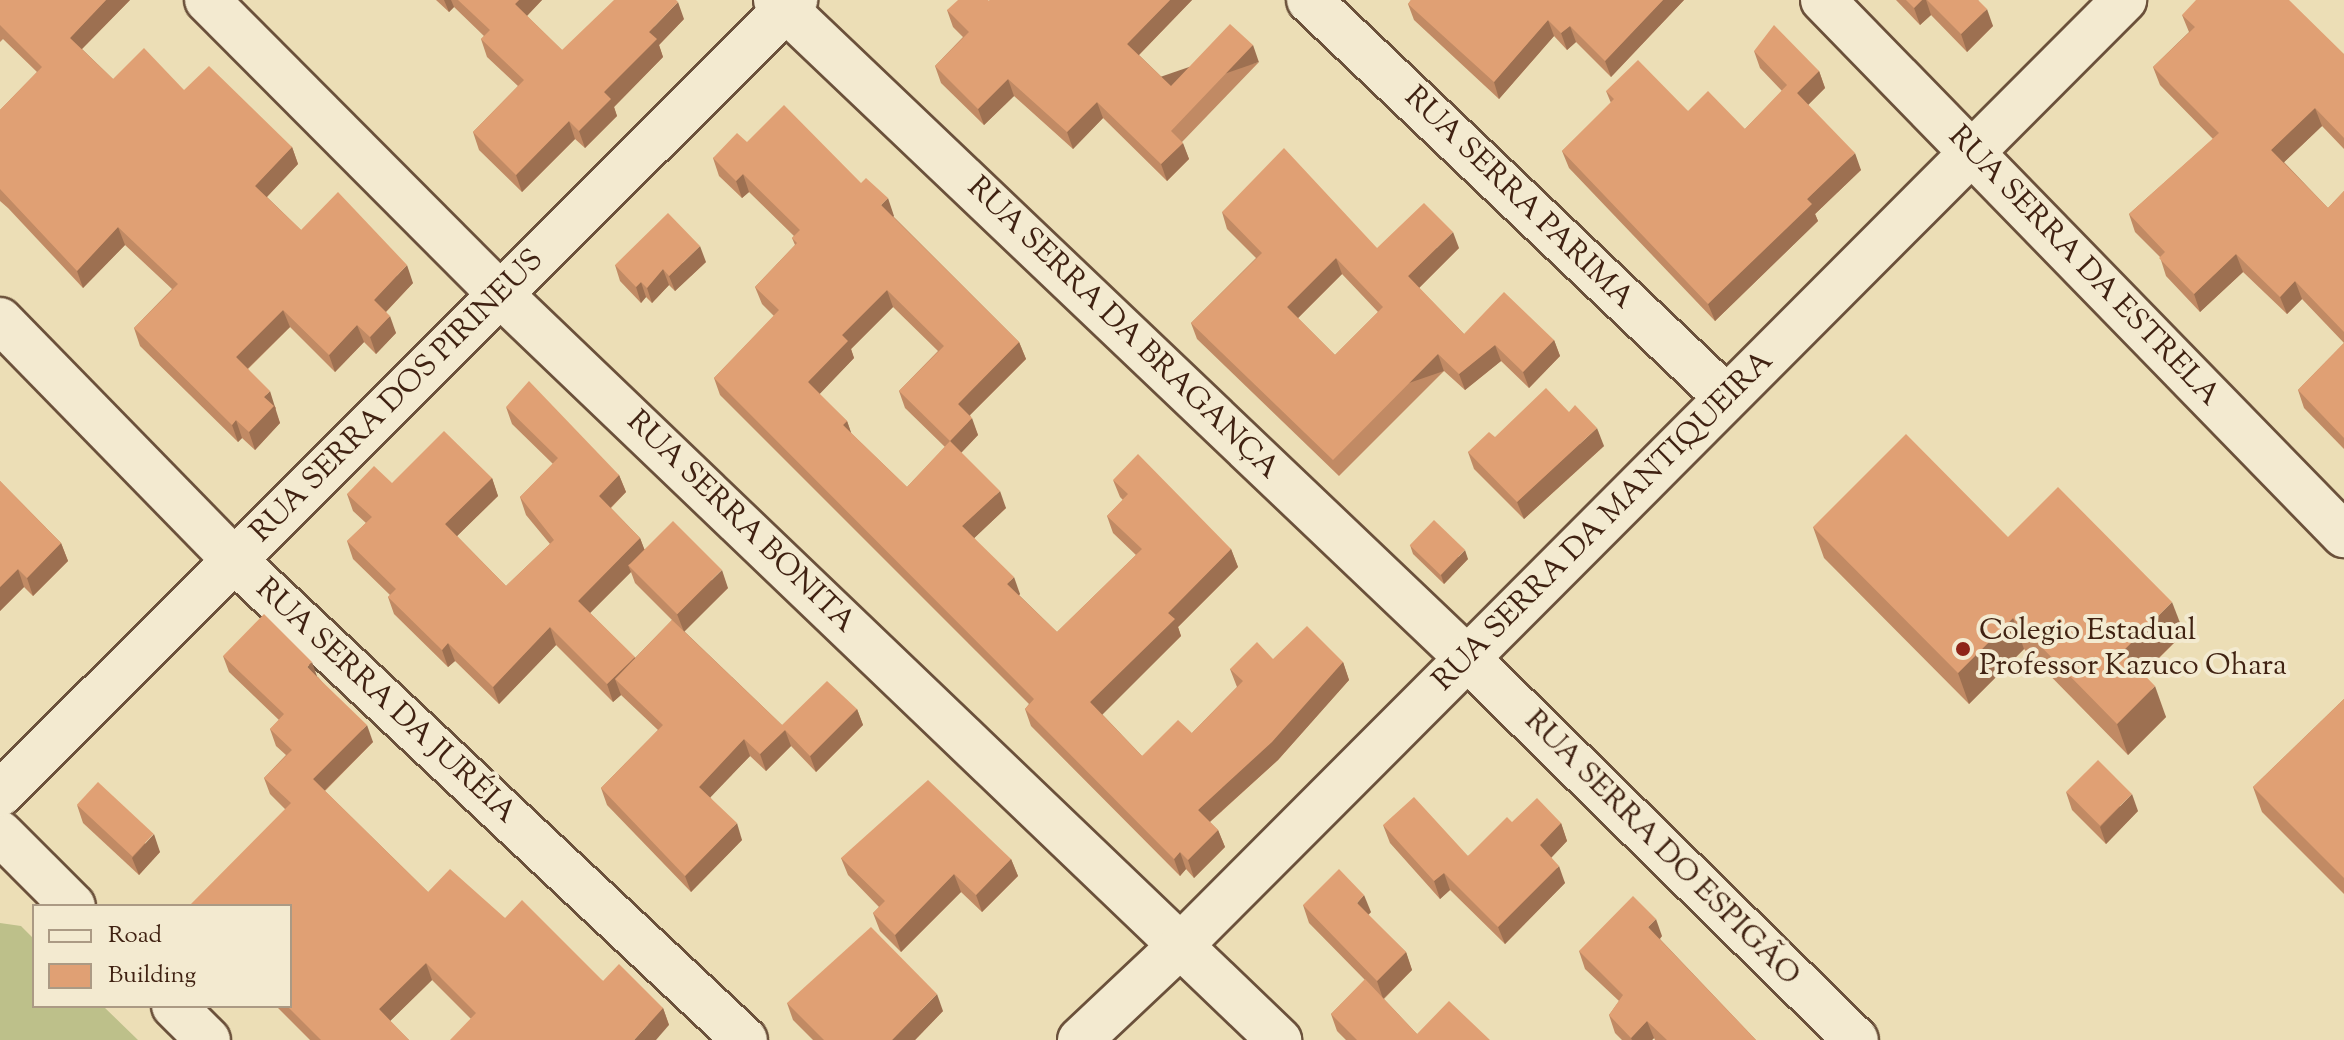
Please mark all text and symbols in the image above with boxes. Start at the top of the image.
street label: RUA SERRA PARIMA [1396,80,1640,318]
street label: RUA SERRA DA ESTRELA [1940,120,2226,414]
street label: RUA SERRA DA BRAGANÇA [959,170,1285,488]
street label: RUA SERRA DOS PIRINEUS [244,243,552,551]
street label: RUA SERRA DA MANTIQUEIRA [1426,344,1782,700]
street label: RUA SERRA BONITA [618,405,862,641]
street label: RUA SERRA DA JURÉIA [247,572,523,832]
place label: Colegio Estadual Professor Kazuco Ohara [1979,614,2287,684]
marker: Colegio Estadual Professor Kazuco Ohara [1954,640,1972,658]
street label: RUA SERRA DO ESPIGÃO [1516,704,1806,994]
legend [32,904,292,1008]
text: Road [108,919,162,953]
text: Building [108,959,196,993]

